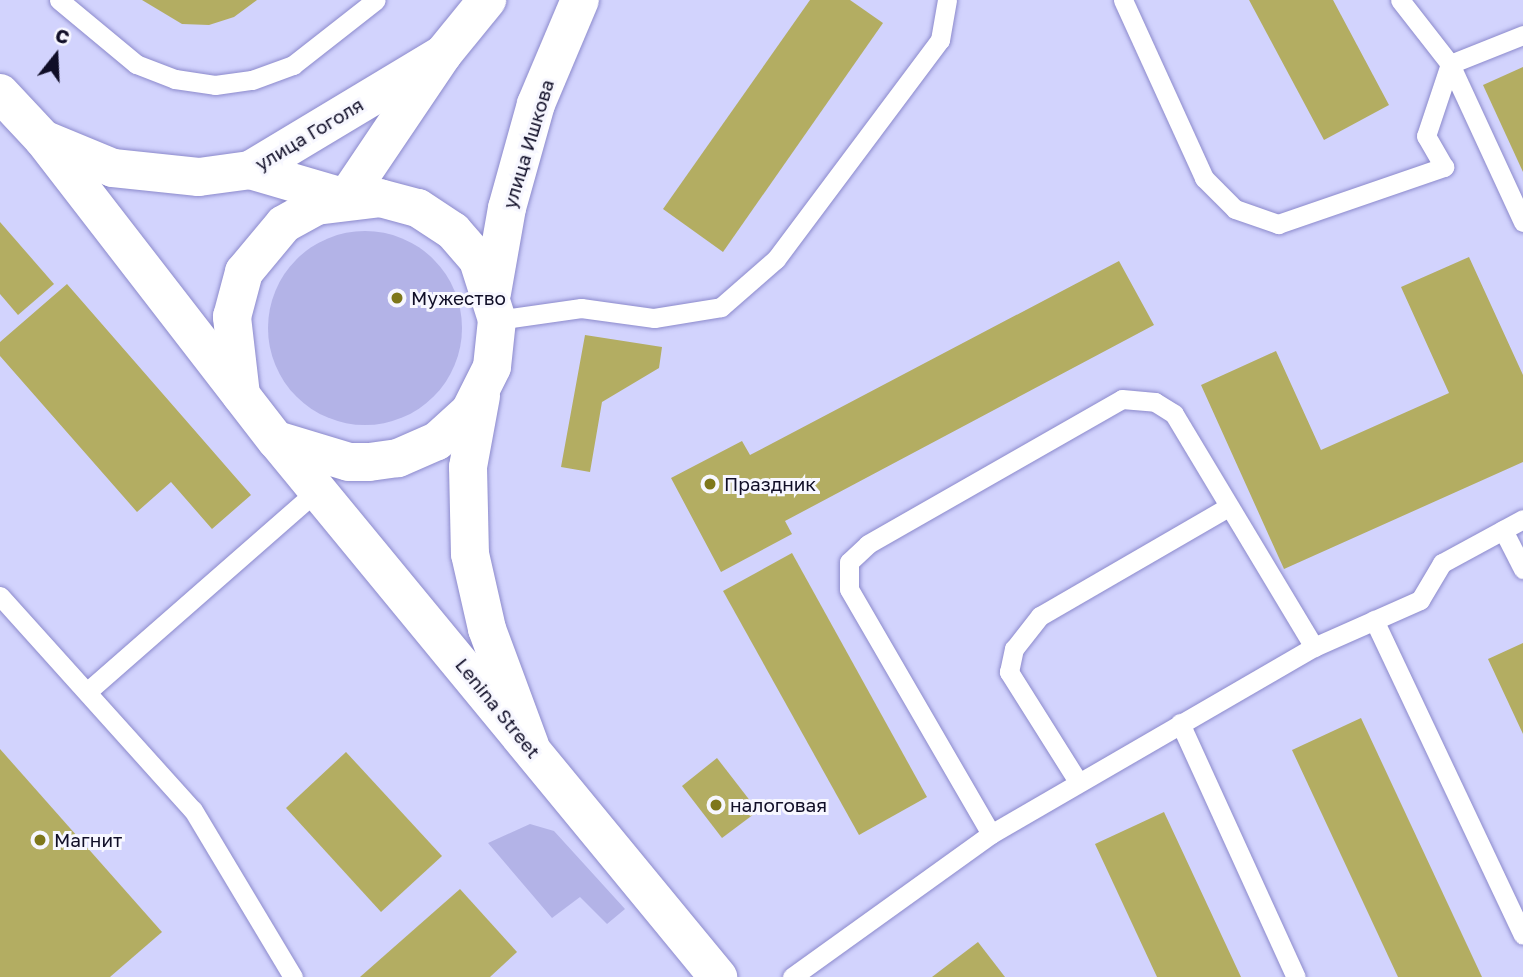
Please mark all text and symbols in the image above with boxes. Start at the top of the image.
north arrow [21,21,91,91]
text: С [53,23,73,49]
street label: улица Ишкова [498,77,558,211]
street label: улица Гоголя [251,93,367,175]
place label: Мужество [411,287,506,309]
marker: Мужество [389,290,405,306]
place label: Праздник [724,473,816,495]
marker: Праздник [702,476,718,492]
street label: Lenina Street [451,653,545,763]
place label: налоговая [730,794,827,816]
marker: налоговая [708,797,724,813]
place label: Магнит [54,829,122,851]
marker: Магнит [32,832,48,848]

